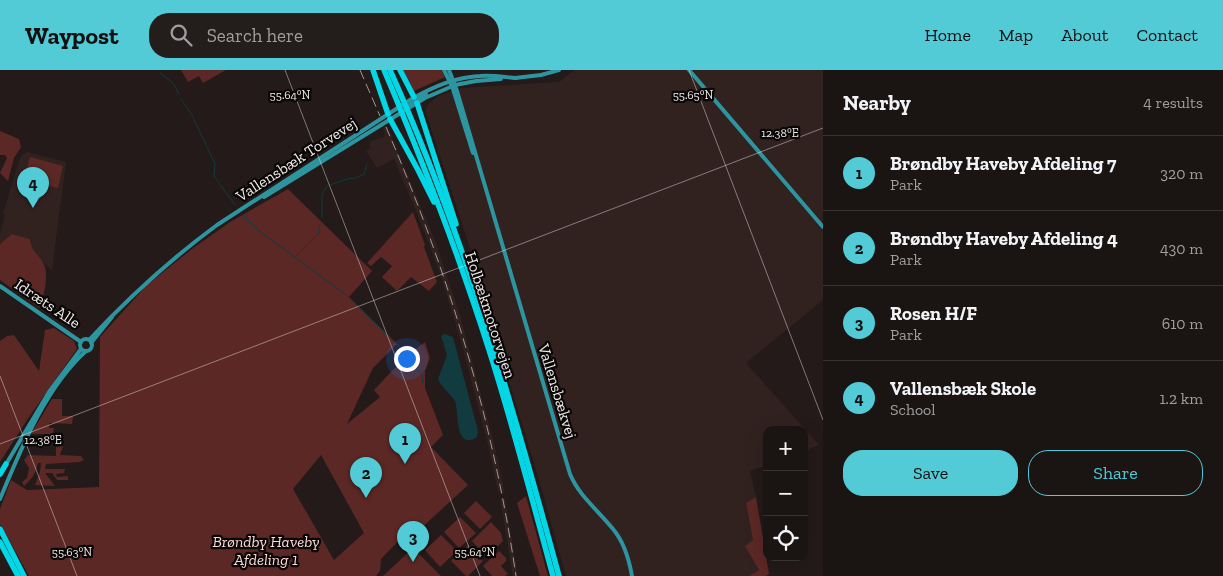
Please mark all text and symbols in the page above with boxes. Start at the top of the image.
search box [149,13,499,58]
text: Waypost [25,21,119,50]
icon: search [167,21,195,49]
text: Search here [207,24,303,47]
text: Home [924,24,971,46]
text: Map [999,24,1033,46]
text: About [1061,24,1108,46]
text: Contact [1136,24,1198,46]
text: 55.64°N [270,88,311,102]
text: 55.65°N [673,88,714,102]
text: Nearby [843,90,911,115]
text: 4 results [1143,93,1203,112]
street label: Vallensbæk Torvevej [232,113,360,206]
text: 12.38°E [761,126,799,140]
text: Brøndby Haveby Afdeling 7 [890,152,1116,175]
text: 1 [856,164,862,183]
text: 320 m [1160,164,1203,183]
pin: 4 [17,167,49,208]
text: Park [890,175,922,194]
text: Brøndby Haveby Afdeling 4 [890,227,1118,250]
text: 2 [855,239,863,258]
text: 430 m [1160,239,1203,258]
street label: Holbækmotorvejen [461,249,520,382]
text: Park [890,250,922,269]
street label: Idræts Alle [11,275,84,332]
text: Rosen H/F [890,302,977,325]
text: 3 [855,314,863,333]
text: 610 m [1162,314,1203,333]
text: Park [890,325,922,344]
street label: Vallensbækvej [534,341,581,441]
your location [394,346,420,372]
text: Vallensbæk Skole [890,377,1036,400]
text: 4 [854,389,864,408]
text: 1.2 km [1159,389,1203,408]
text: School [890,400,936,419]
pin: 1 [389,423,421,464]
map controls [763,426,808,561]
button: + [763,426,808,471]
text: 12.38°E [24,433,62,447]
button: Save [843,450,1018,496]
button: Share [1028,450,1203,496]
pin: 2 [350,457,382,498]
button: − [763,471,808,516]
button: locate [763,516,808,561]
pin: 3 [397,521,429,562]
park label: Brøndby Haveby Afdeling 1 [213,532,320,569]
text: 55.63°N [52,545,92,559]
text: 55.64°N [455,545,496,559]

